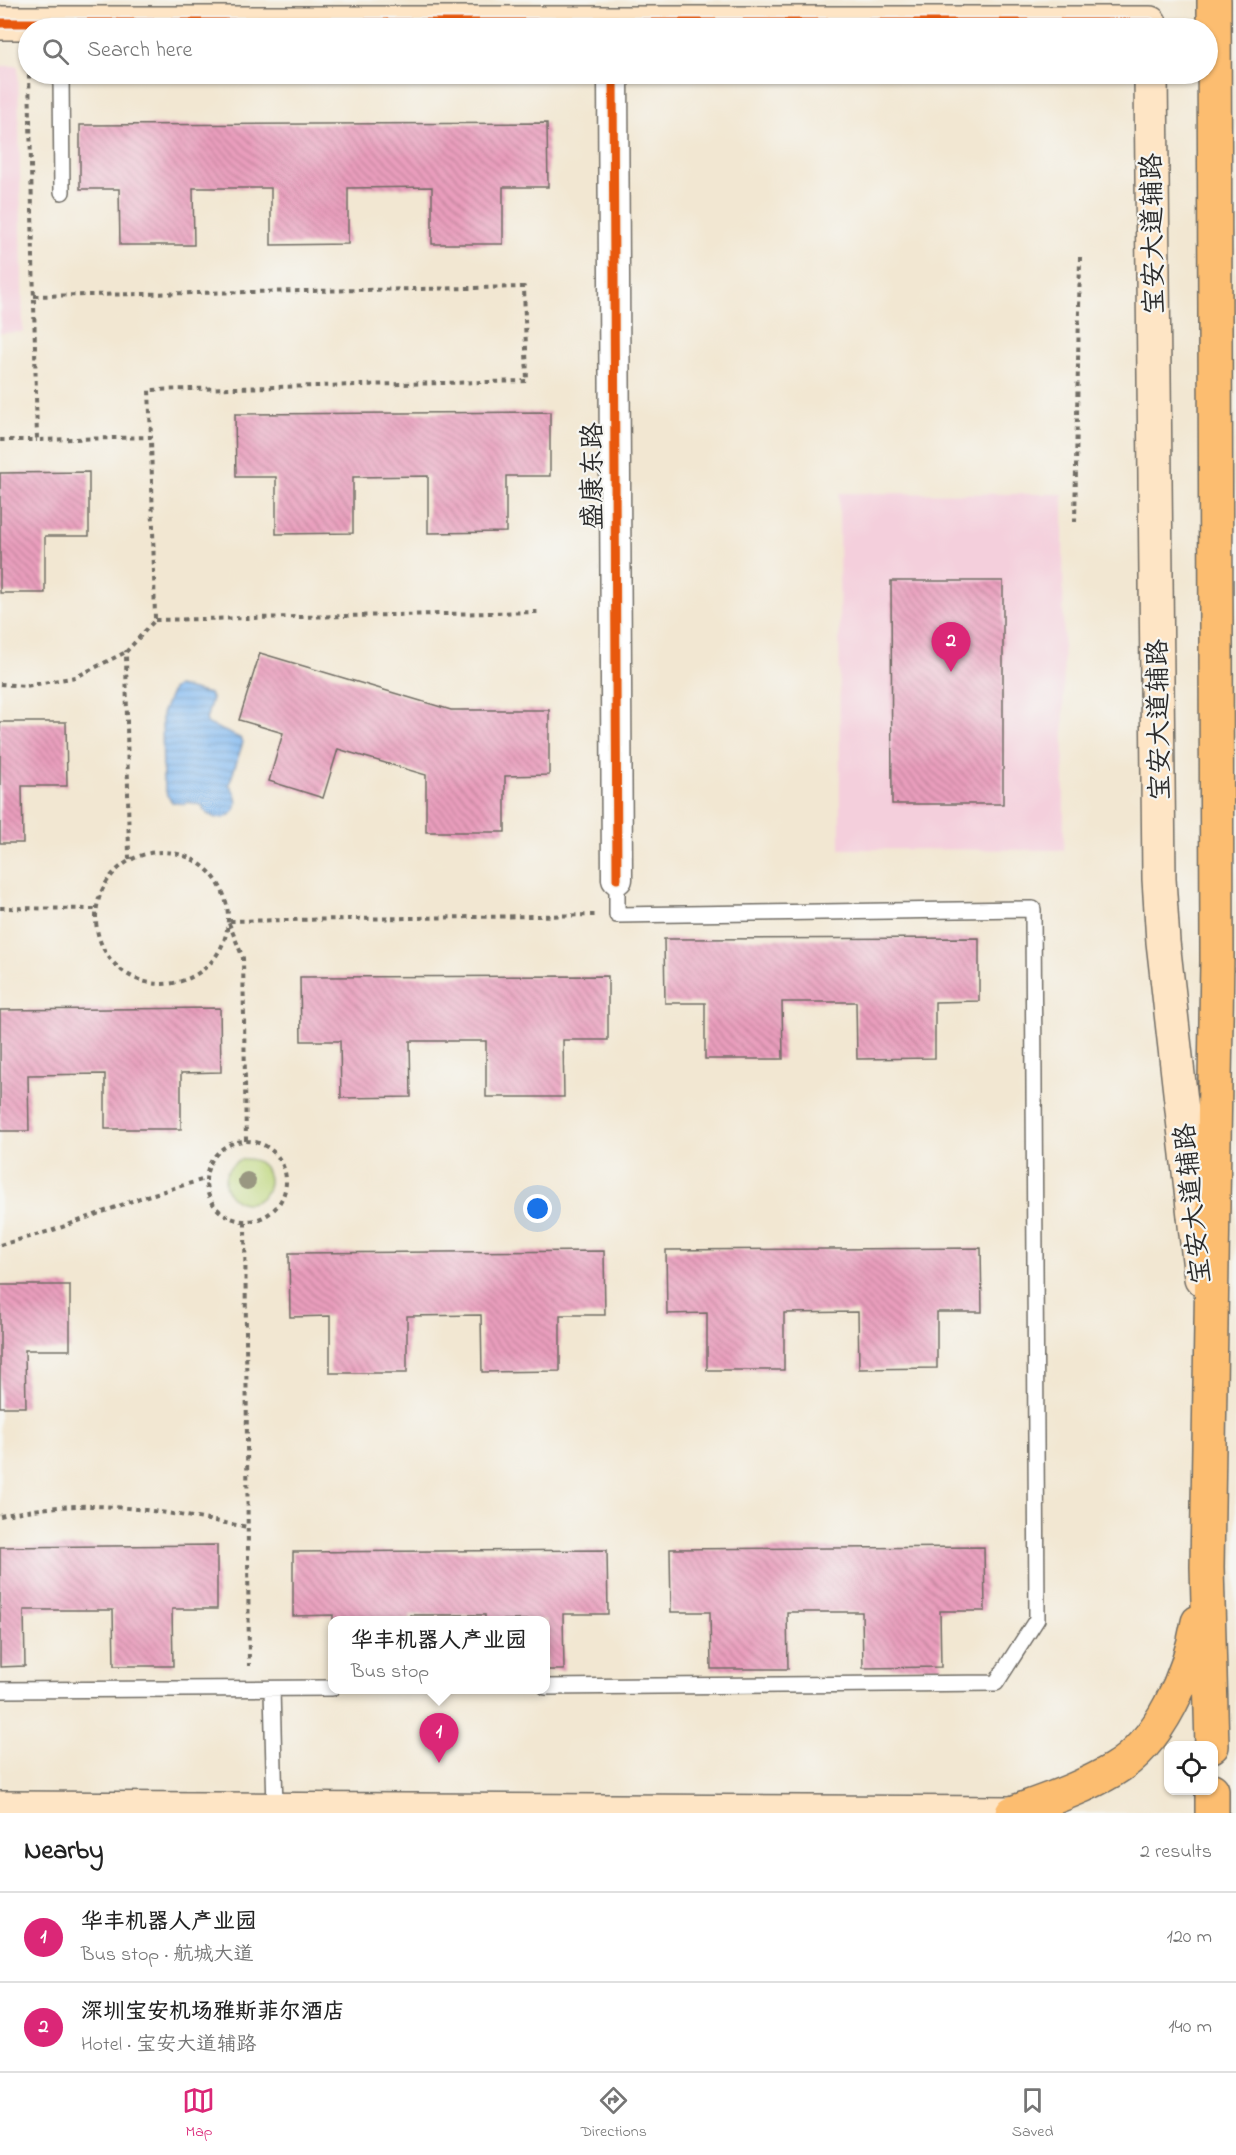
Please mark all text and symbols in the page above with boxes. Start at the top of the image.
search box [18,18,1218,84]
icon: search [39,35,72,68]
text: Search here [87,35,192,67]
street label: 宝安大道辅路 [1134,153,1175,315]
street label: 盛康东路 [575,422,614,530]
pin: 2 [932,622,970,672]
street label: 宝安大道辅路 [1140,639,1181,801]
street label: 宝安大道辅路 [1167,1121,1222,1286]
your location [523,1194,552,1223]
popup [328,1616,550,1694]
text: 华丰机器人产业园 [351,1626,527,1658]
text: Bus stop [351,1658,429,1687]
pin: 1 [420,1714,458,1763]
map controls [1164,1741,1218,1795]
button: locate [1164,1741,1218,1795]
text: Nearby [24,1833,103,1871]
text: 2 results [1140,1838,1212,1867]
text: 华丰机器人产业园 [81,1907,257,1939]
text: 1 [40,1923,47,1952]
text: 120 m [1167,1923,1212,1952]
text: Bus stop · 航城大道 [81,1941,253,1970]
text: 深圳宝安机场雅斯菲尔酒店 [81,1997,345,2029]
text: 2 [39,2013,48,2042]
text: 140 m [1168,2013,1212,2042]
text: Hotel · 宝安大道辅路 [81,2031,256,2060]
tab: Map [182,2084,215,2144]
tab: Directions [580,2084,647,2144]
tab: Saved [1012,2084,1054,2144]

